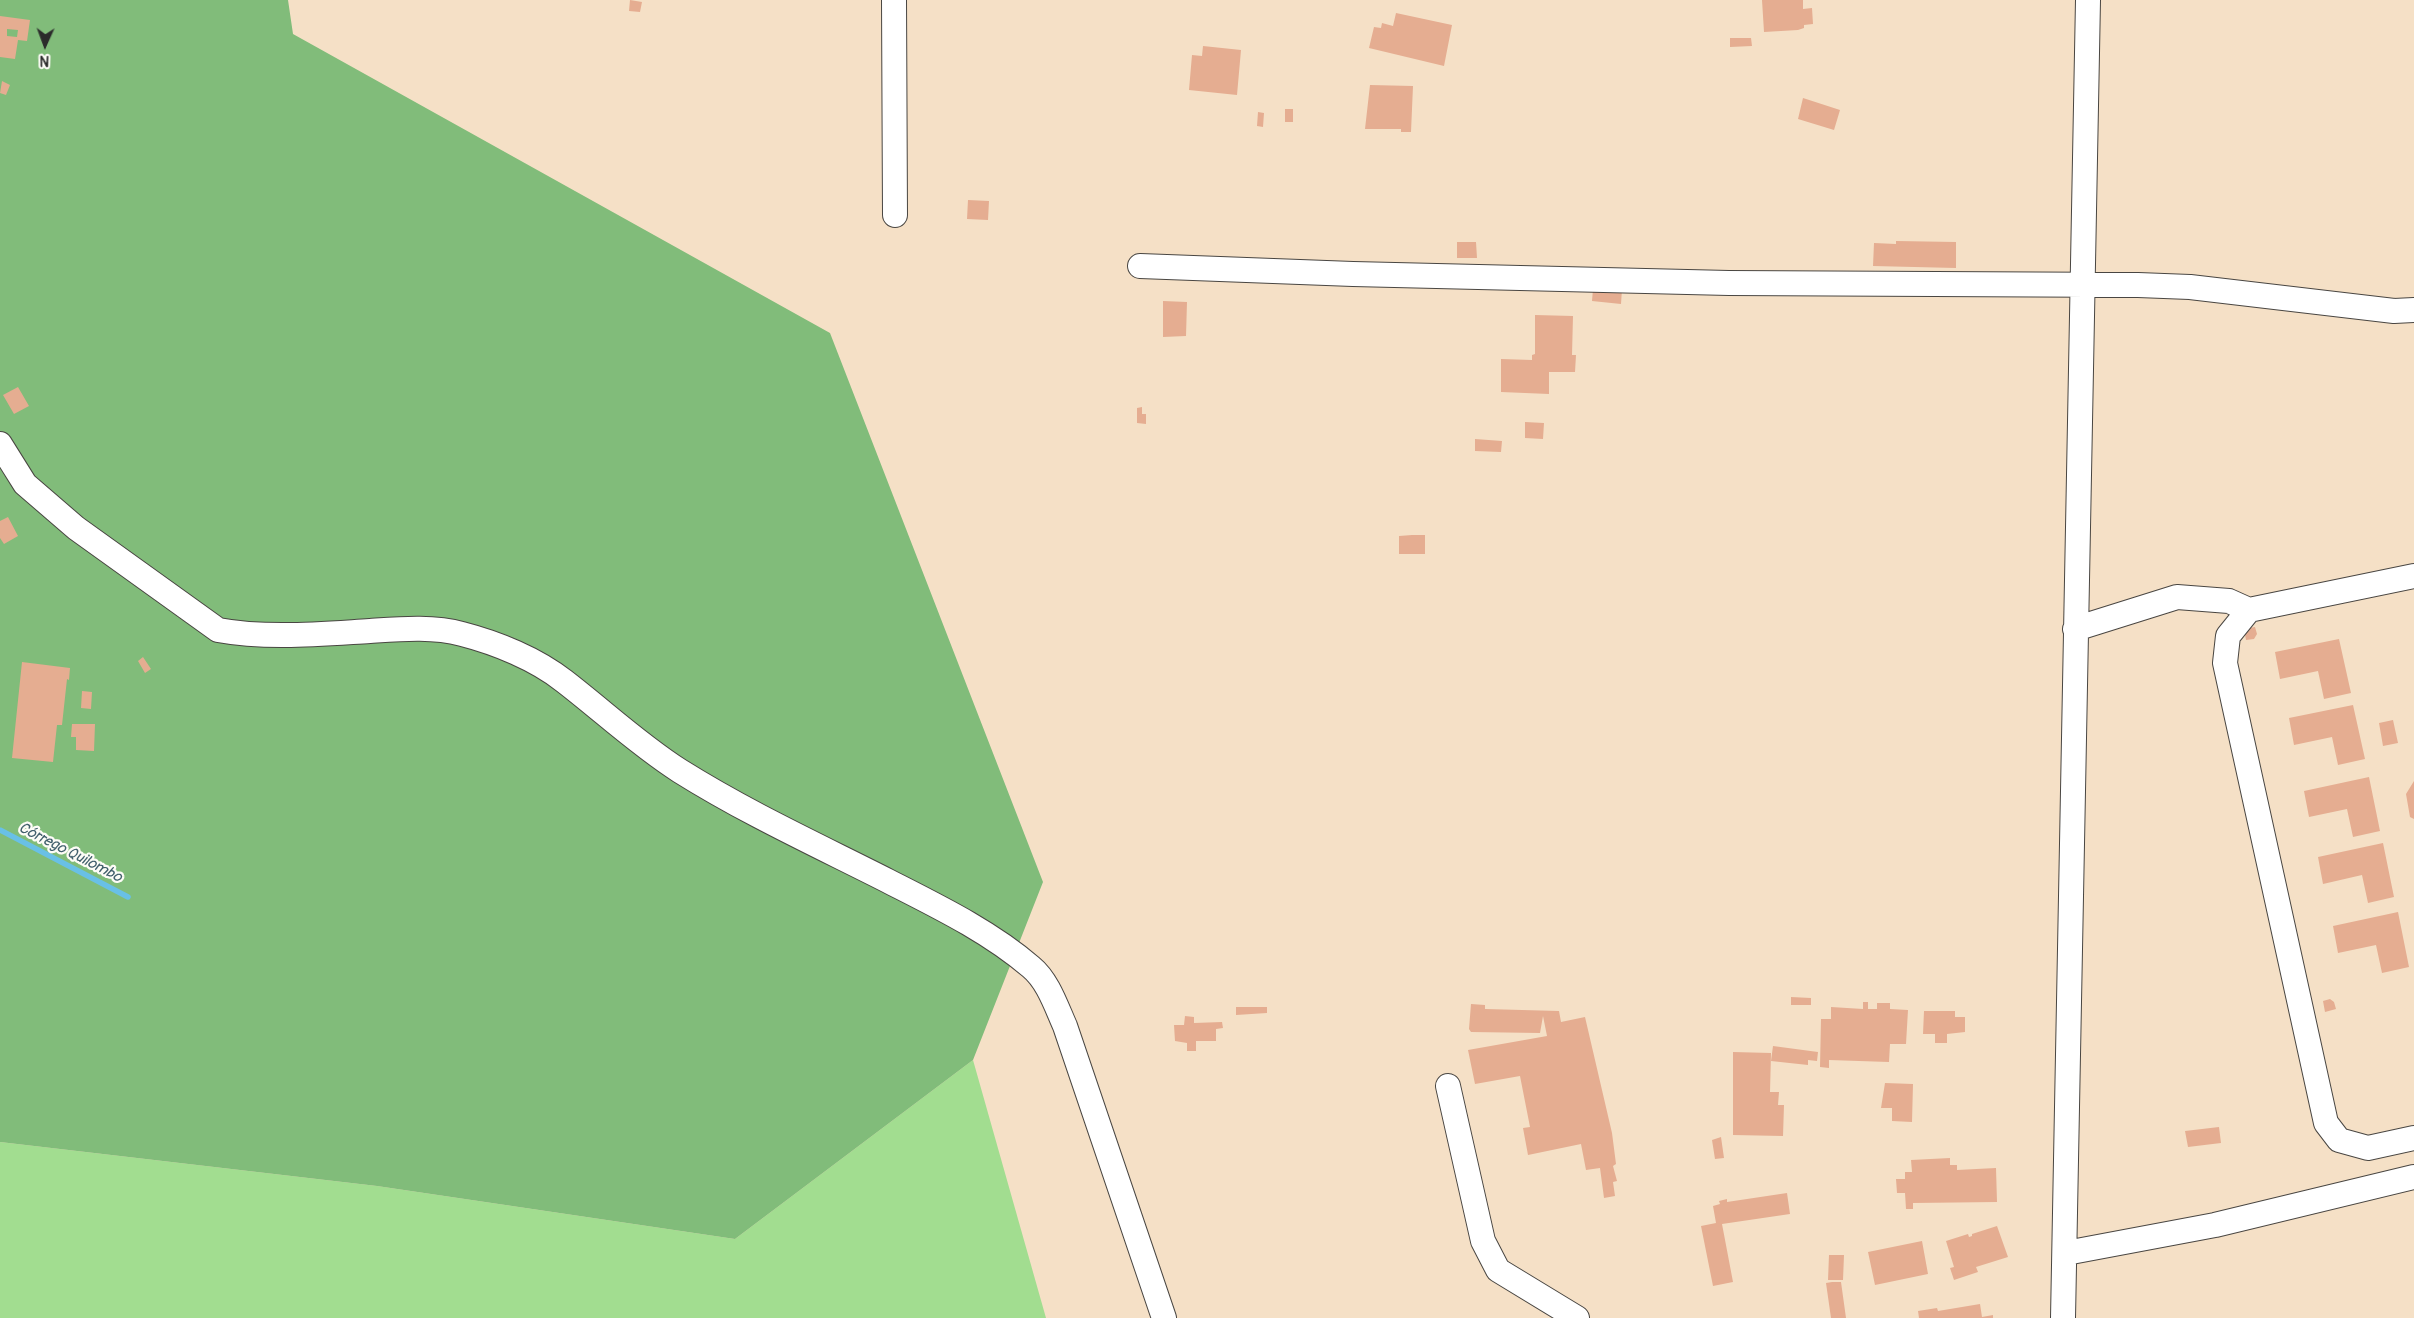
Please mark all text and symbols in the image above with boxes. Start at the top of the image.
north arrow [20,20,70,70]
text: N [39,52,49,69]
water label: Córrego Quilombo [15,819,125,887]

